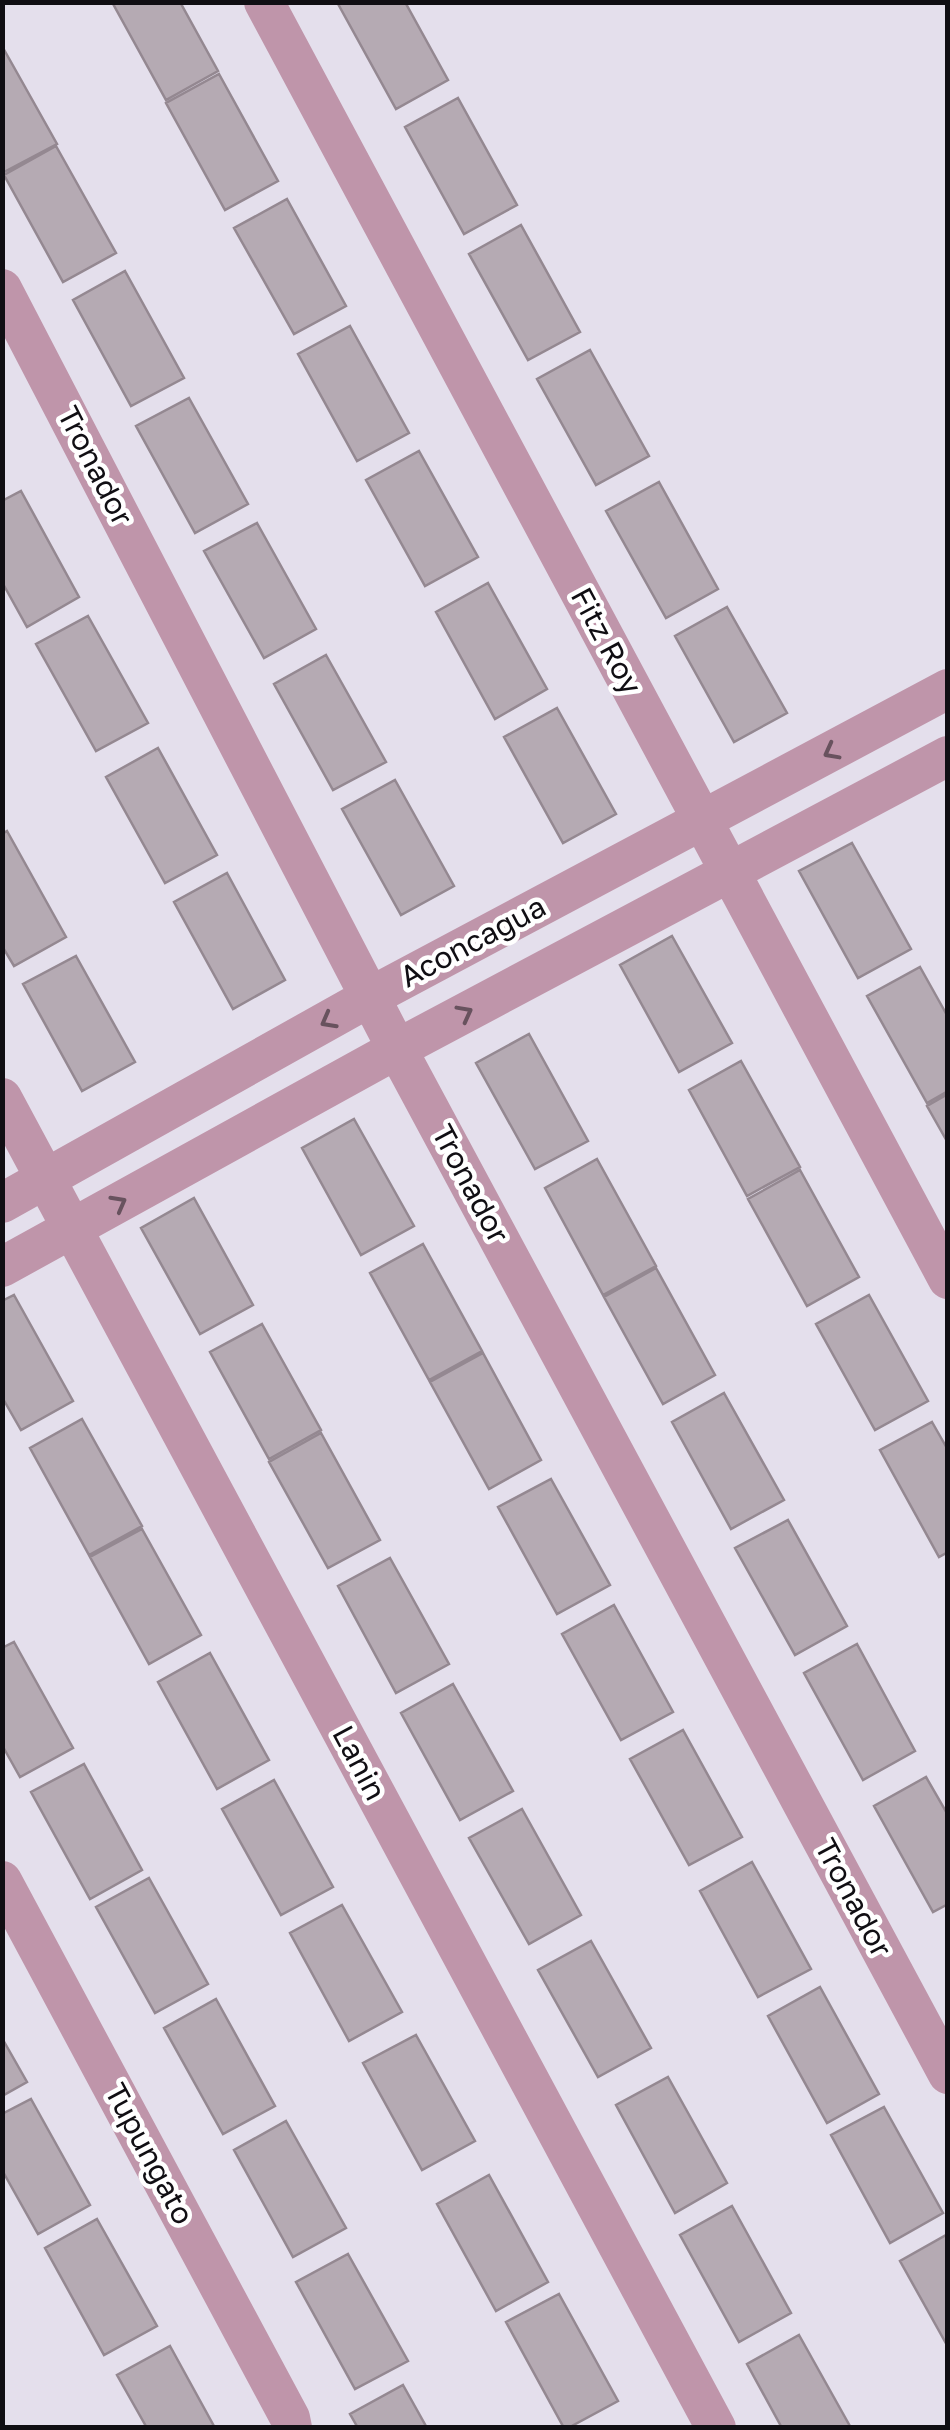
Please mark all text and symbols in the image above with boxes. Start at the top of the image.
street label: Tronador [51,400,141,531]
street label: Fitz Roy [564,581,650,700]
one-way arrow [823,739,841,759]
street label: Aconcagua [394,888,551,994]
one-way arrow [454,1006,472,1025]
one-way arrow [321,1008,339,1028]
street label: Tronador [425,1118,517,1249]
one-way arrow [108,1196,126,1216]
street label: Lanin [325,1719,394,1806]
street label: Tronador [808,1832,900,1963]
street label: Tupungato [98,2077,202,2230]

